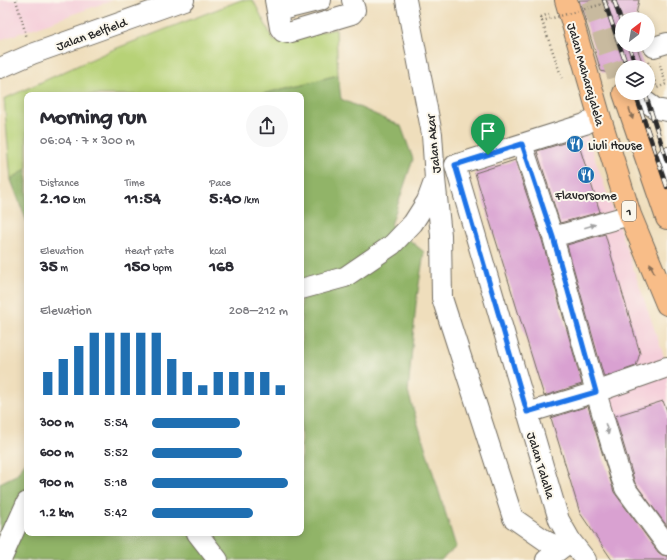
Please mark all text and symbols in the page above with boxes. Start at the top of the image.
north arrow [615,12,655,52]
map controls [615,12,655,100]
street label: Jalan Belfield [55,15,130,55]
street label: Jalan Maharajalela [563,22,607,129]
button: layers [615,60,655,100]
button: share [246,105,288,147]
text: Morning run [40,106,146,132]
one-way arrow [629,109,635,121]
street label: Jalan Akar [424,112,445,174]
pin [471,114,505,155]
icon: arrive [477,120,499,142]
text: 06:04 · 7 × 300 m [40,134,135,149]
restaurant icon: Liuli House [565,134,585,154]
place label: Liuli House [588,139,642,154]
restaurant icon: Flavorsome [576,165,596,185]
text: Distance [40,178,79,190]
text: Time [125,178,145,190]
text: Pace [209,178,231,190]
place label: Flavorsome [554,189,617,204]
text: 2.10 [40,190,70,210]
text: 11:54 [125,190,161,210]
text: 5:40 [209,190,241,210]
text: km [70,195,86,207]
text: /km [241,195,259,207]
road number: 1 [622,201,636,221]
one-way arrow [585,223,597,229]
text: Elevation [40,246,84,258]
text: Heart rate [125,246,174,258]
text: kcal [209,246,227,258]
text: 35 [40,258,58,278]
text: 150 [125,258,150,278]
text: 168 [209,258,234,278]
one-way arrow [649,262,655,274]
text: m [58,263,68,275]
text: bpm [150,263,172,275]
text: Elevation [40,304,92,319]
text: 208–212 m [229,304,288,319]
text: 300 m [40,416,74,431]
text: 5:54 [104,416,128,431]
one-way arrow [604,424,610,436]
street label: Jalan Talalla [522,431,557,502]
text: 600 m [40,446,74,461]
text: 5:52 [104,446,128,461]
text: 900 m [40,476,74,491]
text: 5:18 [104,476,127,491]
text: 1.2 km [40,506,74,521]
text: 5:42 [104,506,127,521]

